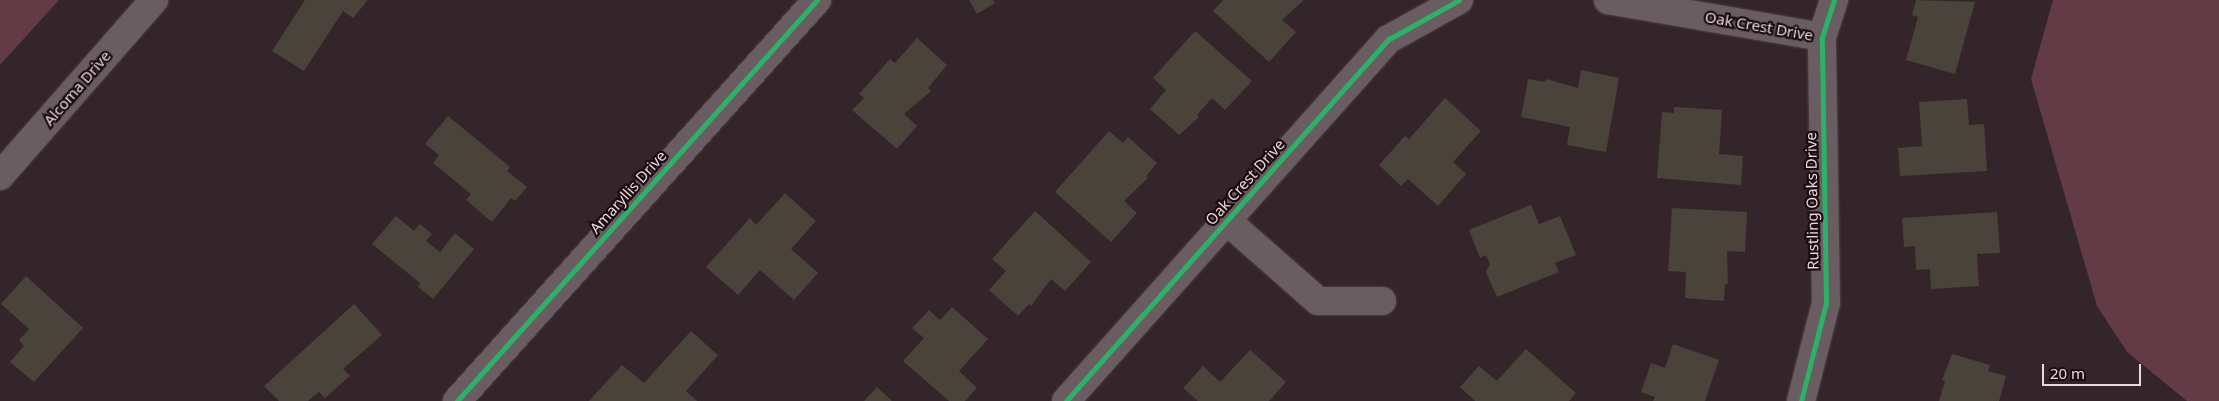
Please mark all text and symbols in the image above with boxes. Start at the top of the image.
street label: Oak Crest Drive [1704,8,1814,44]
street label: Alcoma Drive [40,47,114,129]
street label: Rustling Oaks Drive [1802,132,1822,270]
street label: Oak Crest Drive [1202,135,1288,229]
street label: Amaryllis Drive [586,147,670,237]
scale bar [2044,354,2143,386]
text: 20 m [2050,363,2085,383]

